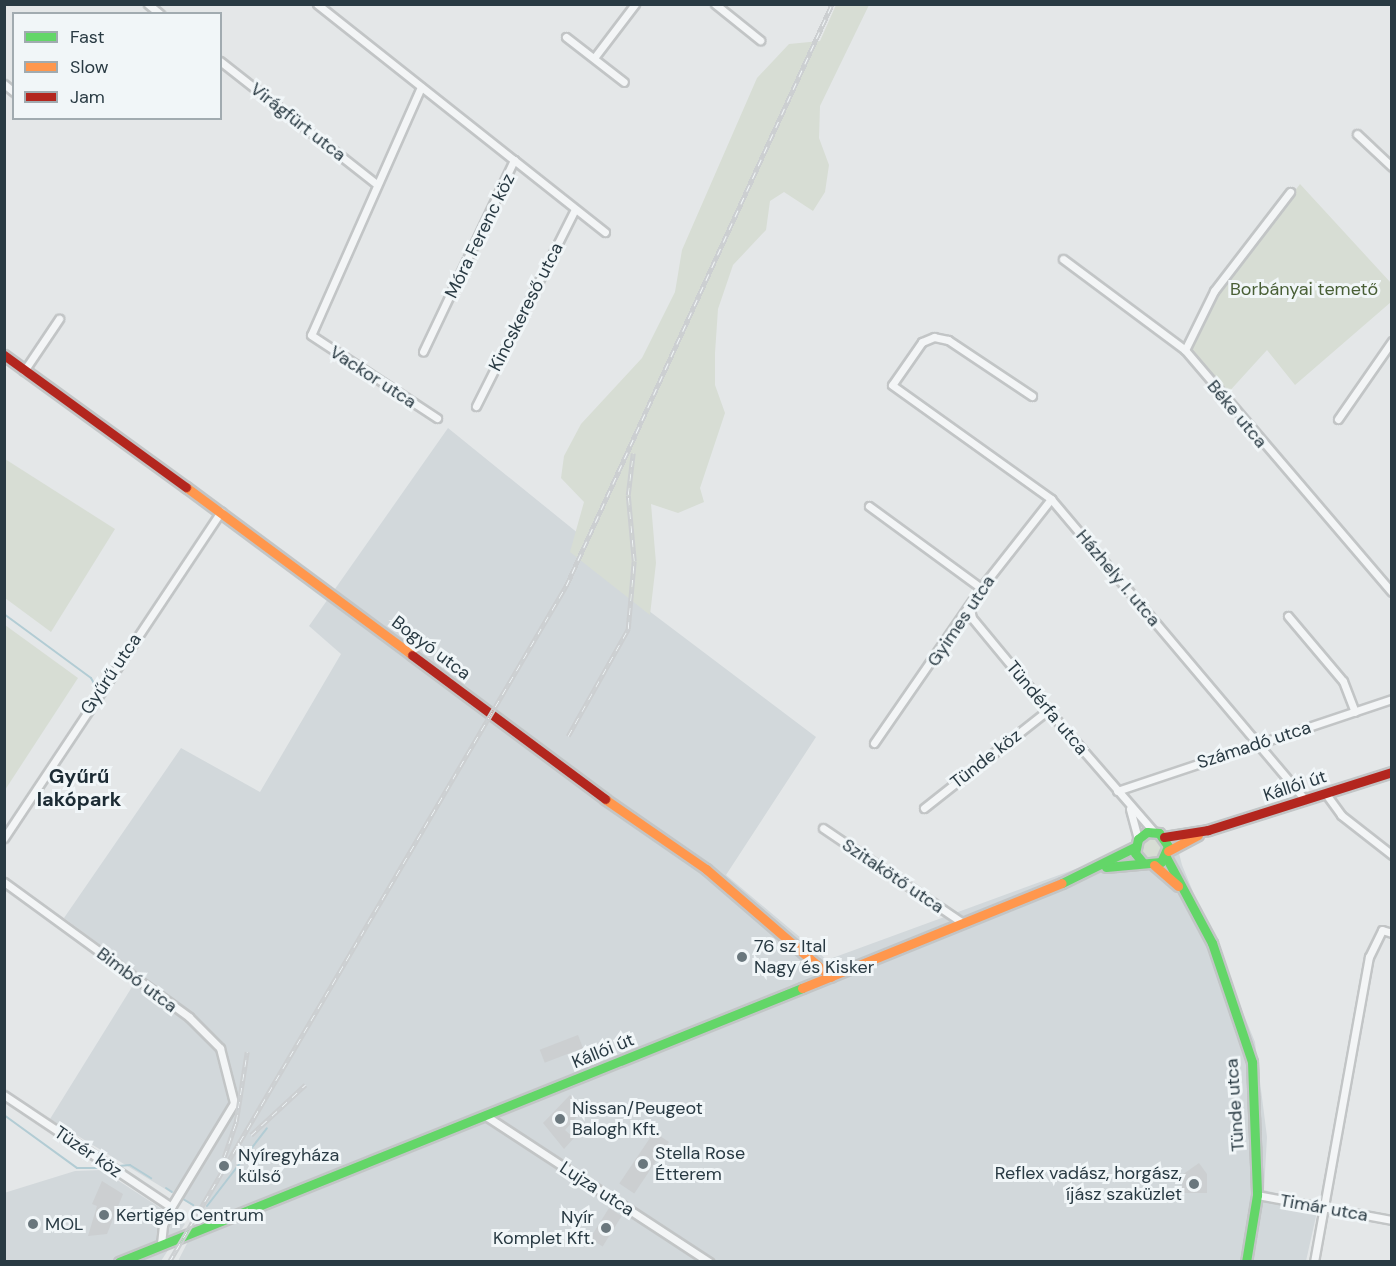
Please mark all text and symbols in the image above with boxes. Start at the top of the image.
legend [12,12,222,120]
text: Fast [70,25,105,49]
text: Slow [70,55,109,79]
street label: Virágfürt utca [246,78,350,166]
text: Jam [70,85,105,109]
street label: Móra Ferenc köz [441,170,519,302]
street label: Kincskereső utca [484,239,568,375]
park label: Borbányai temető [1230,278,1378,300]
street label: Vackor utca [326,341,420,413]
street label: Béke utca [1202,376,1272,452]
street label: Házhely I. utca [1071,525,1165,631]
street label: Gyimes utca [923,571,999,671]
street label: Bogyó utca [387,611,475,685]
street label: Gyűrű utca [76,629,146,719]
street label: Tündérfa utca [1002,657,1092,759]
street label: Számadó utca [1194,716,1314,774]
street label: Tünde köz [946,725,1026,793]
district label: Gyűrű lakópark [37,765,121,812]
street label: Kállói út [1261,766,1329,806]
street label: Szitakötő utca [838,834,948,918]
place label: 76 sz Ital Nagy és Kisker [754,936,874,978]
street label: Bimbó utca [93,943,181,1017]
marker: 76 sz Ital Nagy és Kisker [735,950,749,964]
street label: Kállói út [569,1029,637,1073]
street label: Tünde utca [1221,1058,1249,1152]
place label: Nissan/Peugeot Balogh Kft. [572,1098,703,1140]
marker: Nissan/Peugeot Balogh Kft. [553,1112,567,1126]
street label: Tüzér köz [50,1122,126,1182]
place label: Stella Rose Étterem [655,1143,745,1186]
place label: Nyíregyháza külső [238,1145,339,1188]
marker: Nyíregyháza külső [215,1157,233,1175]
street label: Lujza utca [556,1157,638,1221]
marker: Stella Rose Étterem [636,1157,650,1171]
place label: Reflex vadász, horgász, íjász szaküzlet [995,1163,1182,1206]
marker: Reflex vadász, horgász, íjász szaküzlet [1187,1177,1201,1191]
street label: Timár utca [1278,1190,1370,1226]
place label: Kertigép Centrum [116,1204,264,1226]
place label: Nyír Komplet Kft. [493,1207,594,1250]
marker: Kertigép Centrum [97,1208,111,1222]
place label: MOL [45,1213,84,1235]
marker: MOL [26,1217,40,1231]
marker: Nyír Komplet Kft. [599,1221,613,1235]

